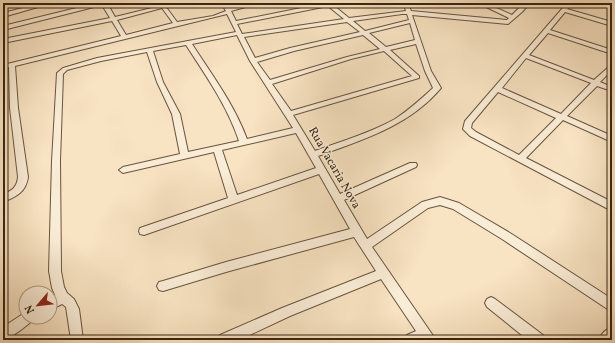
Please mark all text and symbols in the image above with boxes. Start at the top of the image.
street label: Rua Vacaria Nova [304,124,364,212]
north arrow [18,285,58,325]
text: N [22,302,39,316]

